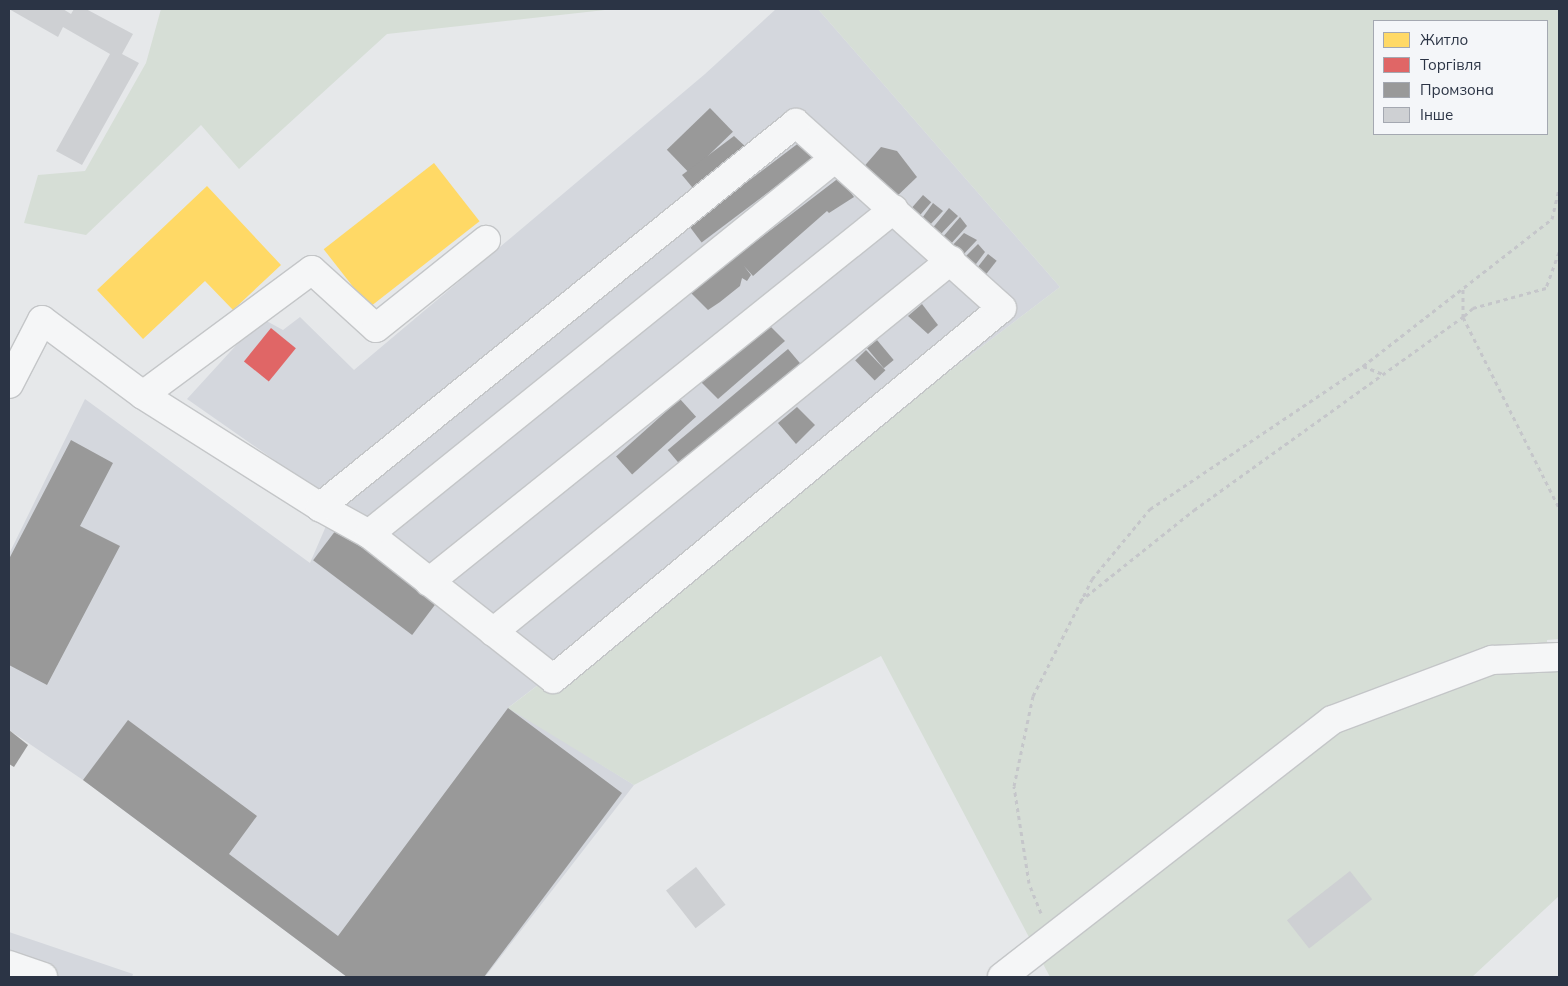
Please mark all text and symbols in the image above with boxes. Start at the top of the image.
legend [1373,20,1548,135]
text: Житло [1420,30,1468,49]
text: Торгівля [1420,55,1482,74]
text: Промзона [1420,80,1494,99]
text: Інше [1420,105,1453,124]

